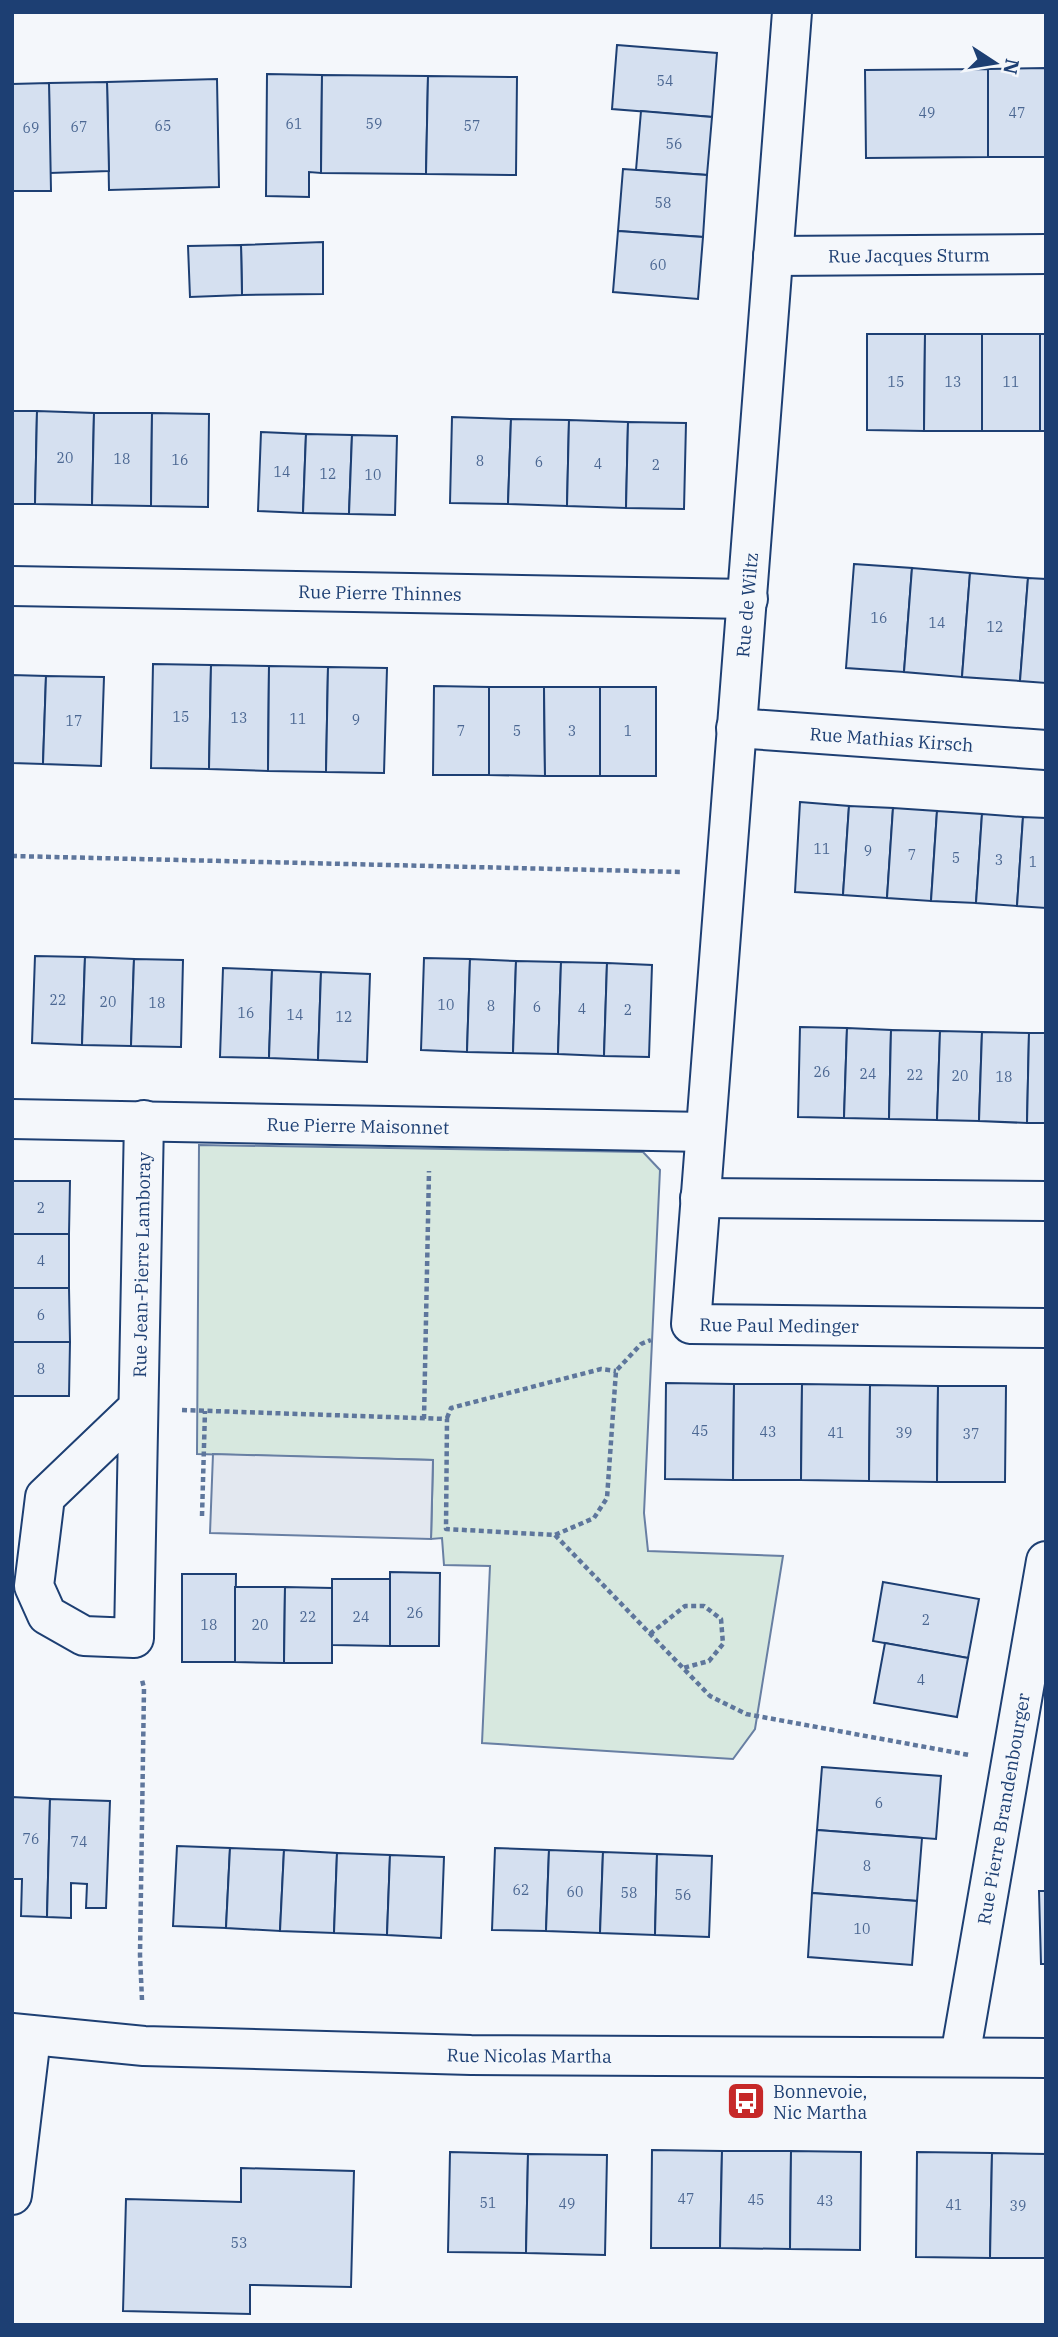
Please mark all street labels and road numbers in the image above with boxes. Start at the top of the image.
street label: Rue Jacques Sturm [828,243,990,267]
street label: Rue de Wiltz [731,551,763,659]
street label: Rue Pierre Thinnes [298,580,462,605]
street label: Rue Mathias Kirsch [809,722,974,756]
street label: Rue Pierre Maisonnet [266,1112,449,1139]
street label: Rue Jean-Pierre Lamboray [128,1151,155,1378]
street label: Rue Paul Medinger [699,1313,859,1337]
street label: Rue Pierre Brandenbourger [972,1691,1034,1926]
street label: Rue Nicolas Martha [446,2043,612,2067]

